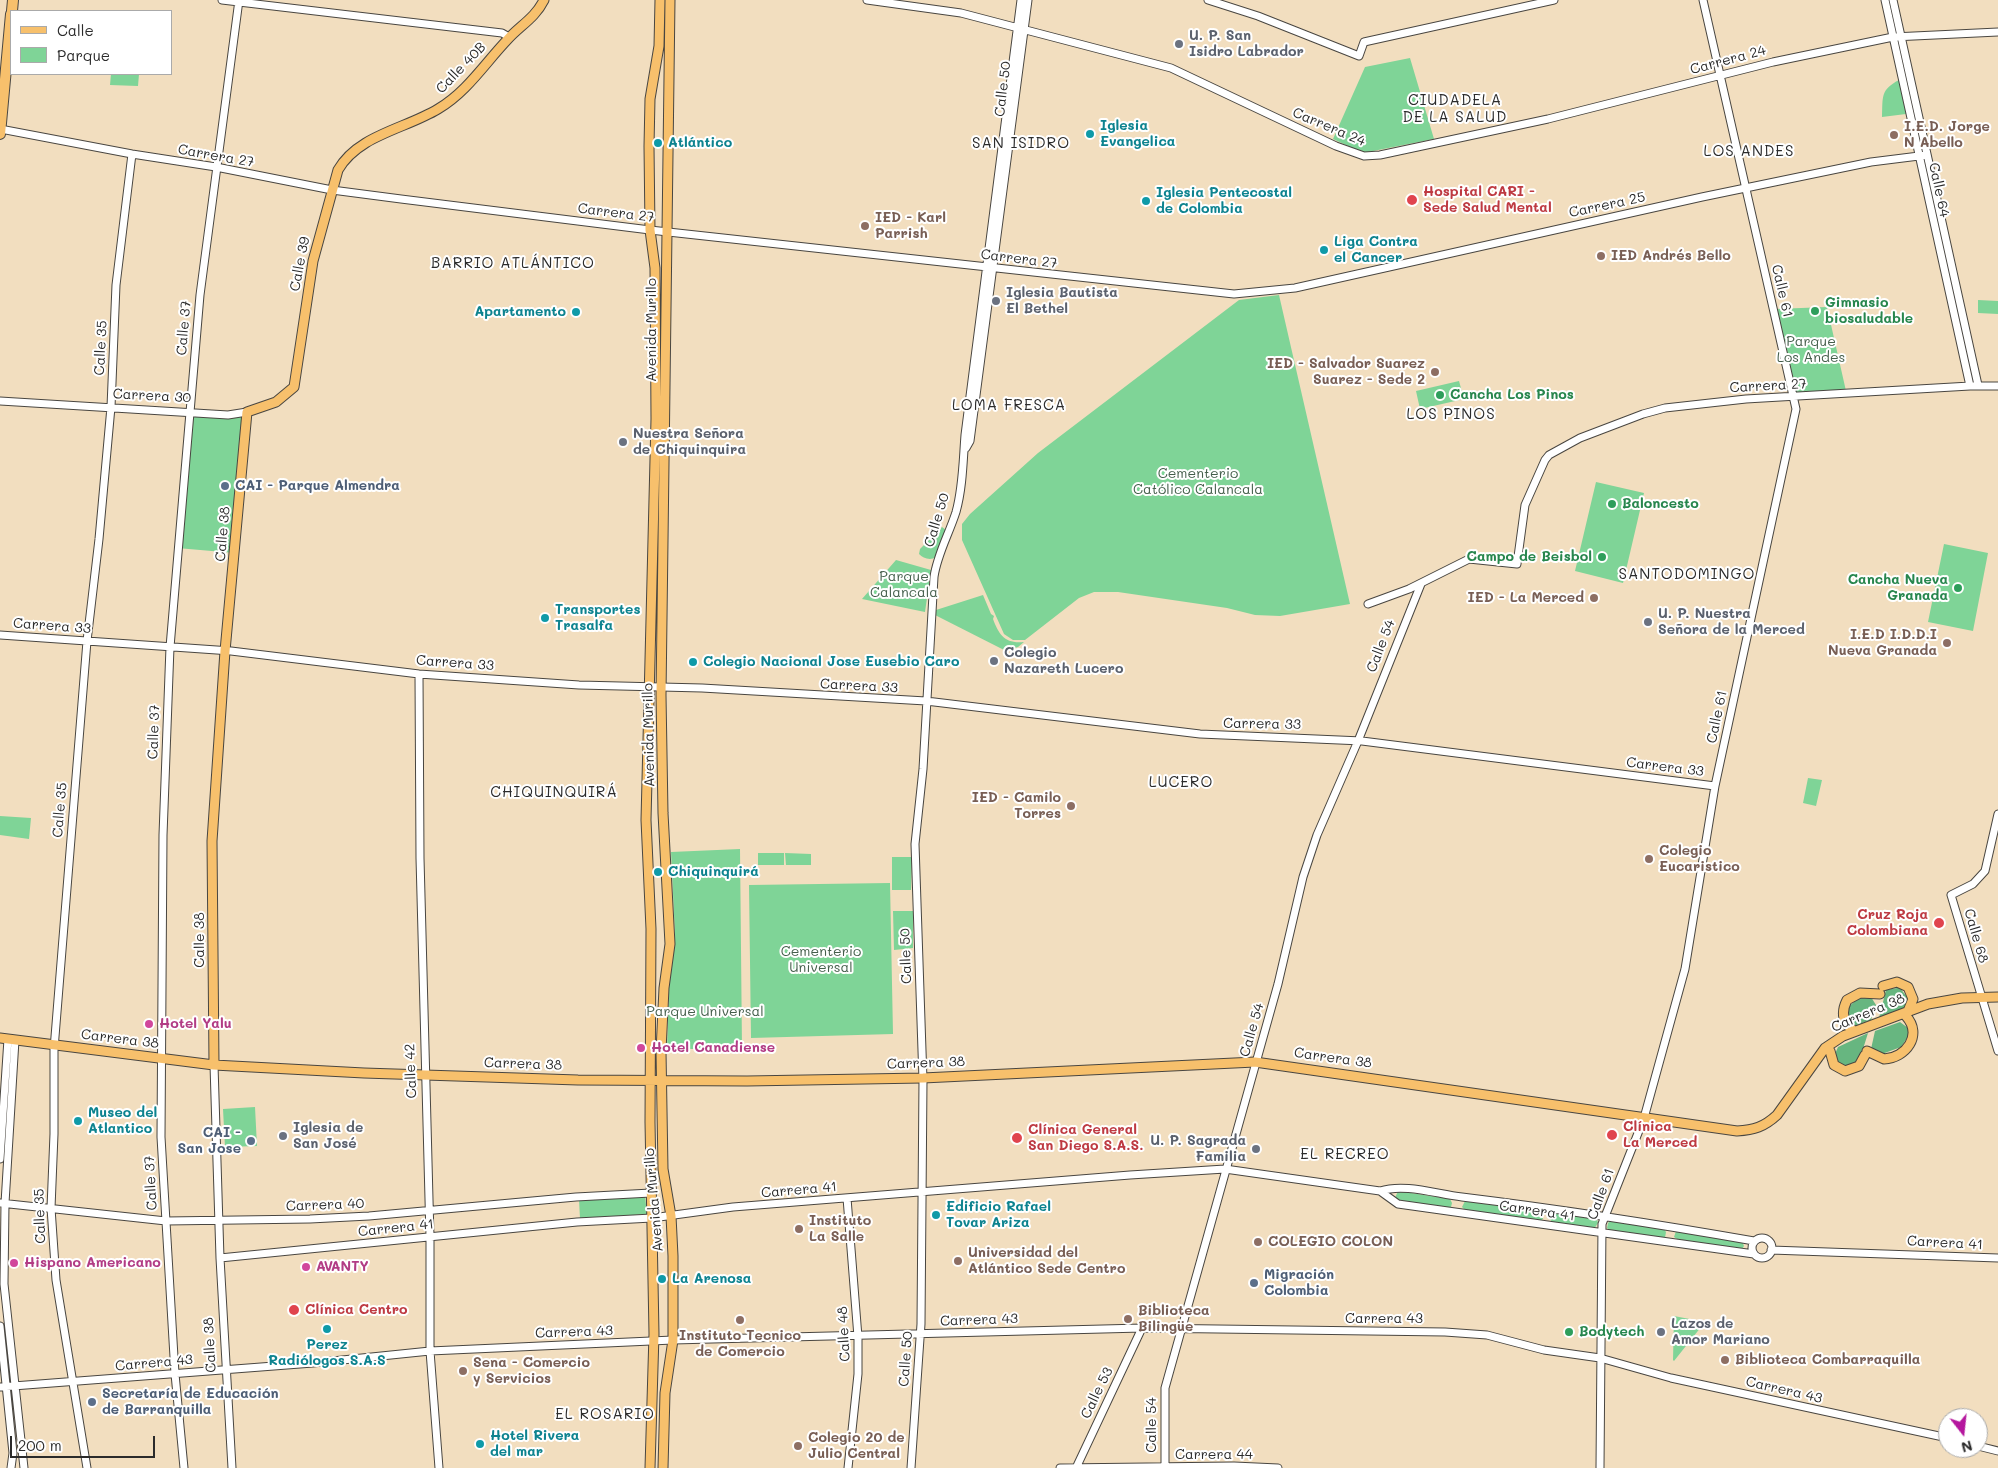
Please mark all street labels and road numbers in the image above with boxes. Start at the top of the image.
street label: Calle 40B [433,39,489,97]
street label: Carrera 24 [1688,42,1768,78]
street label: Calle 50 [991,60,1015,118]
street label: Carrera 24 [1290,104,1368,150]
street label: Carrera 27 [177,141,255,171]
street label: Calle 64 [1925,161,1953,219]
street label: Carrera 25 [1567,189,1647,221]
street label: Carrera 27 [577,200,655,226]
street label: Calle 39 [286,235,314,293]
street label: Carrera 27 [980,246,1058,272]
street label: Calle 61 [1768,263,1796,319]
street label: Avenida Murillo [644,278,660,382]
street label: Calle 37 [173,300,195,356]
street label: Calle 35 [91,320,111,376]
street label: Carrera 27 [1729,376,1807,396]
street label: Carrera 30 [112,386,192,406]
street label: Calle 50 [921,491,953,549]
street label: Calle 38 [212,506,234,562]
street label: Carrera 33 [12,615,92,637]
street label: Calle 54 [1363,617,1399,675]
street label: Carrera 33 [415,652,495,674]
street label: Carrera 33 [820,676,898,696]
street label: Avenida Murillo [640,683,658,787]
street label: Calle 61 [1703,689,1731,745]
street label: Calle 37 [145,704,163,760]
street label: Carrera 33 [1223,715,1301,733]
street label: Carrera 33 [1625,754,1705,780]
street label: Calle 35 [49,782,71,838]
street label: Calle 68 [1960,907,1992,965]
street label: Calle 38 [192,912,208,968]
street label: Calle 50 [897,928,915,984]
street label: Carrera 38 [1829,990,1907,1036]
street label: Calle 54 [1236,1001,1268,1059]
street label: Carrera 38 [80,1026,160,1052]
street label: Calle 42 [402,1043,420,1099]
street label: Carrera 38 [1293,1044,1373,1072]
street label: Carrera 38 [887,1053,965,1073]
street label: Carrera 38 [484,1054,562,1074]
street label: Avenida Murillo [641,1147,667,1253]
street label: Calle 37 [141,1155,161,1211]
street label: Calle 61 [1584,1166,1618,1222]
street label: Carrera 41 [760,1178,838,1202]
street label: Calle 35 [31,1188,49,1244]
street label: Carrera 40 [285,1195,365,1215]
street label: Carrera 41 [1498,1197,1576,1225]
street label: Carrera 41 [357,1216,435,1240]
street label: Carrera 41 [1907,1233,1983,1253]
street label: Calle 48 [834,1306,854,1362]
street label: Carrera 43 [940,1310,1018,1330]
street label: Carrera 43 [1345,1311,1423,1327]
street label: Calle 38 [200,1317,220,1373]
street label: Carrera 43 [535,1322,613,1342]
street label: Calle 50 [896,1331,916,1387]
street label: Carrera 43 [114,1351,194,1375]
street label: Calle 53 [1077,1364,1117,1422]
street label: Carrera 43 [1744,1373,1824,1407]
street label: Calle 54 [1144,1397,1160,1453]
street label: Carrera 44 [1175,1447,1253,1463]

